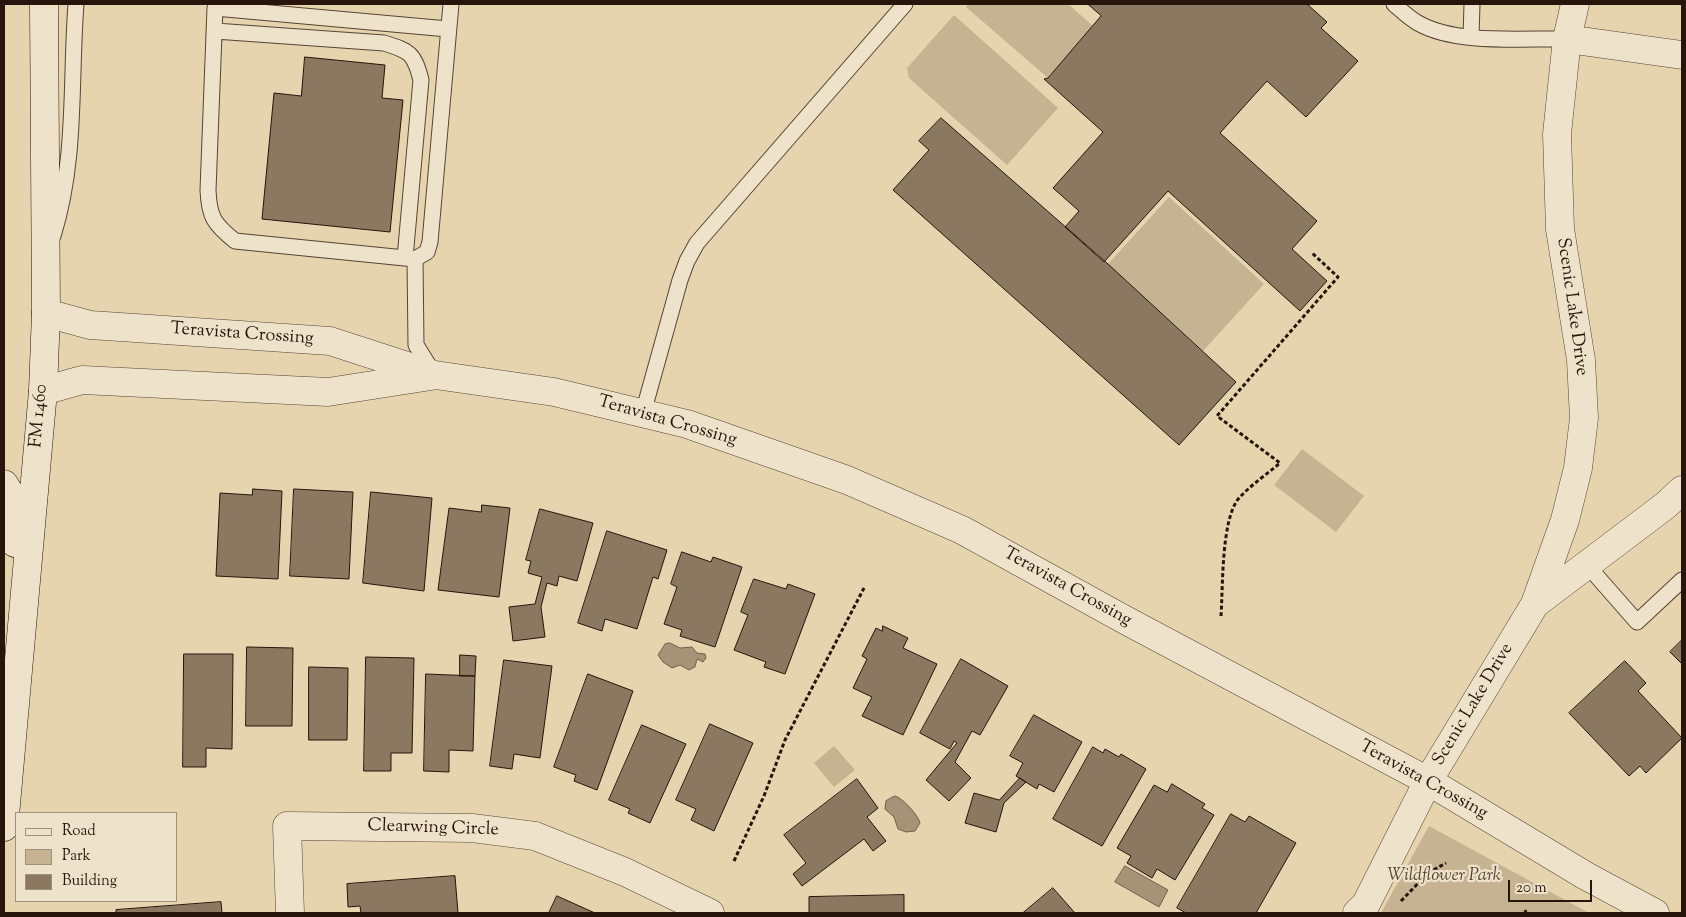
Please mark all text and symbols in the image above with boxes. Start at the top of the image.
street label: Scenic Lake Drive [1551,237,1591,377]
street label: Teravista Crossing [170,319,314,351]
street label: FM 1460 [26,383,54,449]
street label: Teravista Crossing [595,392,739,452]
street label: Teravista Crossing [999,544,1135,632]
street label: Scenic Lake Drive [1429,640,1519,770]
street label: Teravista Crossing [1355,737,1491,825]
legend [15,812,178,902]
street label: Clearwing Circle [367,816,499,842]
text: Road [62,821,96,842]
text: Park [62,846,91,867]
park label: Wildflower Park [1387,866,1501,888]
scale bar [1511,870,1595,902]
text: Building [62,871,117,892]
text: 20 m [1516,878,1547,899]

